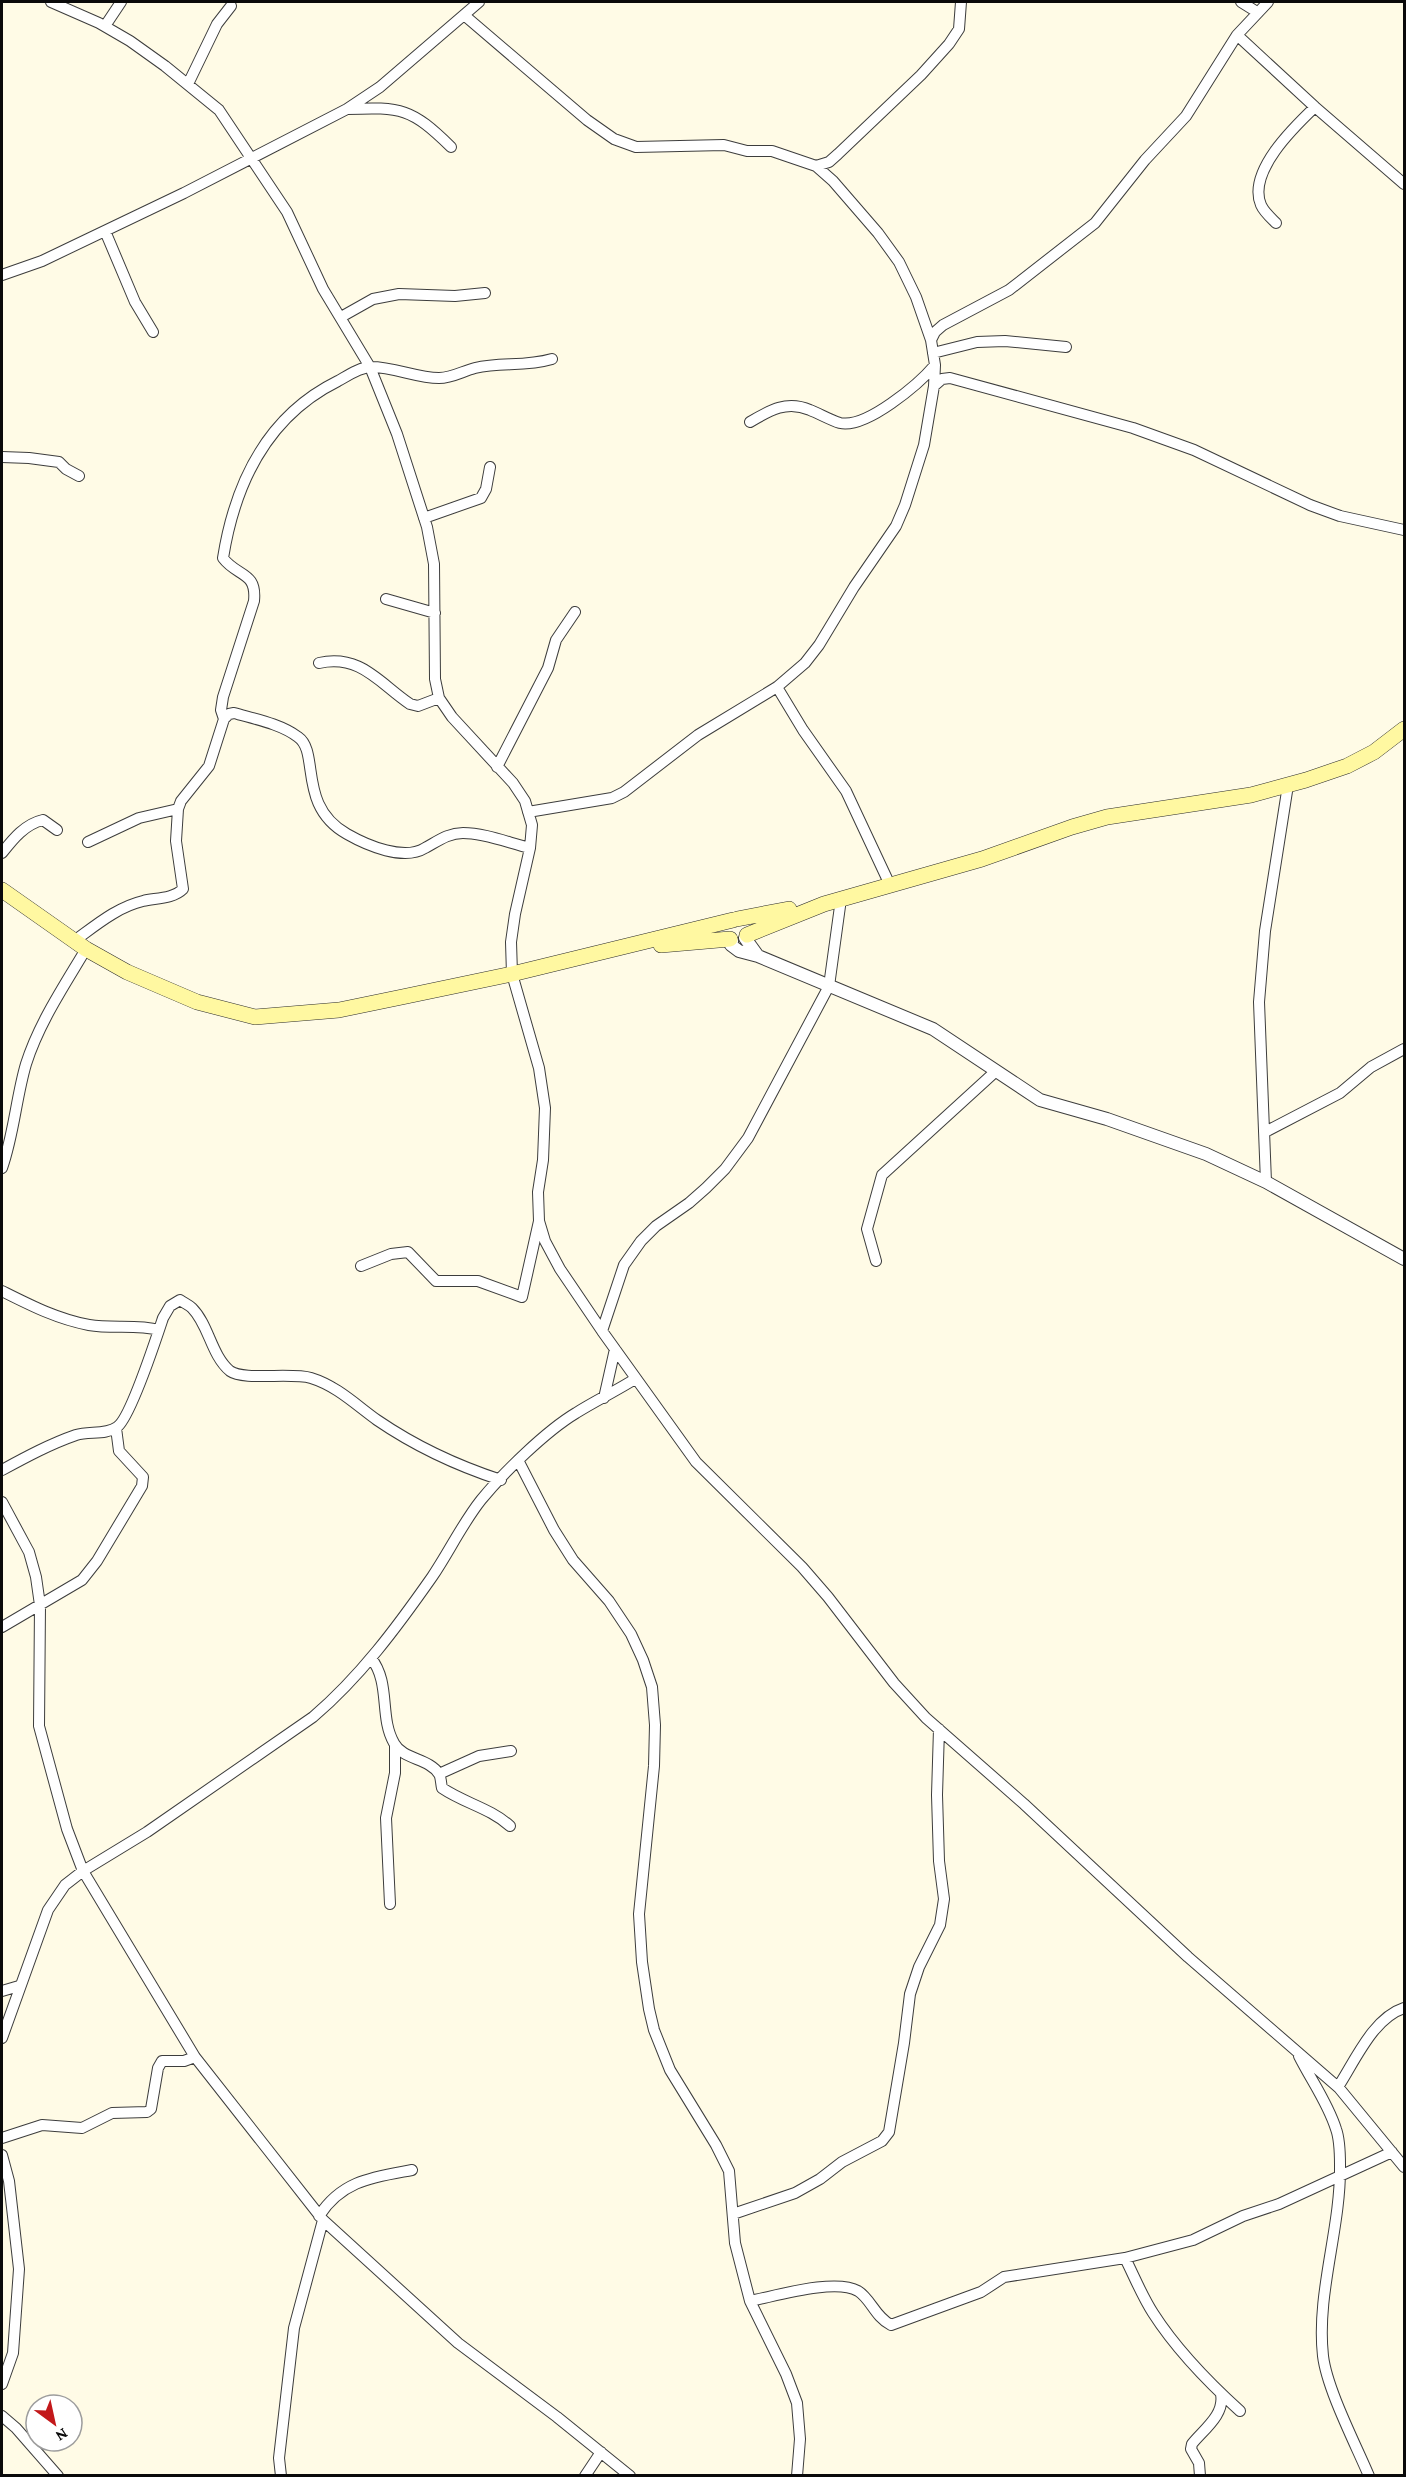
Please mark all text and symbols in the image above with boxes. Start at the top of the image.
north arrow [24,2393,84,2453]
text: N [53,2425,71,2445]

